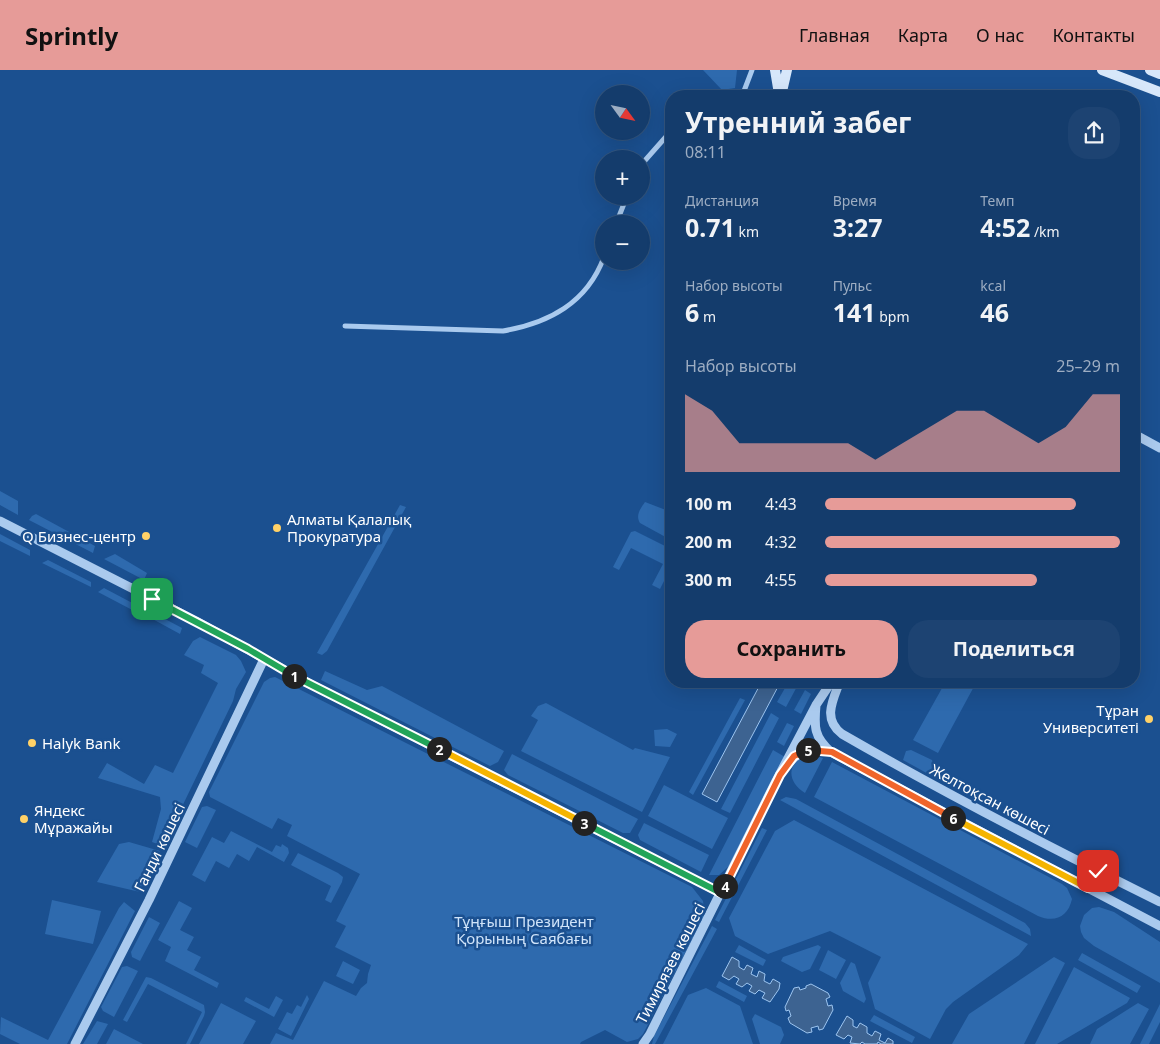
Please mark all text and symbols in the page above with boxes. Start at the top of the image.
text: Sprintly [25,19,118,52]
text: Главная [799,23,870,47]
text: Карта [898,23,948,47]
text: О нас [976,23,1024,47]
text: Контакты [1052,23,1135,47]
north arrow [595,85,650,140]
map controls [595,85,650,270]
text: Утренний забег [685,103,911,141]
button: share [1068,107,1120,159]
text: 08:11 [685,141,726,163]
button: + [595,150,650,205]
text: Дистанция [685,191,759,210]
text: Время [833,191,877,210]
text: Темп [980,191,1015,210]
text: 0.71 [685,210,735,244]
text: 3:27 [833,210,883,244]
text: 4:52 [980,210,1030,244]
button: − [595,215,650,270]
text: km [735,222,759,241]
text: /km [1030,222,1060,241]
text: Набор высоты [685,276,783,295]
text: Пульс [833,276,872,295]
text: kcal [980,276,1006,295]
text: 6 [685,295,699,329]
text: 141 [833,295,876,329]
text: 46 [980,295,1009,329]
text: m [699,307,716,326]
text: bpm [876,307,910,326]
text: Набор высоты [685,355,797,377]
text: 25–29 m [1056,355,1120,377]
text: 100 m [685,493,732,515]
text: 4:43 [765,493,797,515]
place label: Алматы Қалалық Прокуратура [287,509,412,546]
marker: Алматы Қалалық Прокуратура [271,522,283,534]
place label: Q Бизнес-центр [22,526,136,546]
marker: Q Бизнес-центр [140,530,152,542]
text: 200 m [685,531,732,553]
text: 4:32 [765,531,797,553]
text: 300 m [685,569,732,591]
text: 4:55 [765,569,797,591]
pin [131,578,173,620]
icon: arrive [138,585,166,613]
button: Сохранить [685,620,898,678]
button: Поделиться [908,620,1120,678]
pin: 1 [282,664,306,688]
text: 1 [290,667,299,686]
place label: Тұран Университеті [1043,700,1139,737]
marker: Тұран Университеті [1143,713,1155,725]
place label: Halyk Bank [42,733,120,753]
pin: 2 [426,736,452,762]
marker: Halyk Bank [26,737,38,749]
pin: 5 [796,738,820,762]
text: 2 [435,740,444,759]
text: 5 [804,741,813,760]
street label: Желтоқсан көшесі [927,759,1053,839]
street label: Ганди көшесі [129,799,189,895]
place label: Яндекс Мұражайы [34,800,113,837]
pin: 6 [940,806,966,830]
text: 6 [949,809,958,828]
pin: 3 [572,810,596,836]
marker: Яндекс Мұражайы [18,813,30,825]
text: 3 [580,814,589,833]
pin [1077,850,1119,892]
icon: check [1084,857,1112,885]
pin: 4 [712,874,738,898]
text: 4 [721,877,730,896]
street label: Тимирязев көшесі [631,899,709,1027]
park label: Тұңғыш Президент Қорының Саябағы [454,911,594,948]

